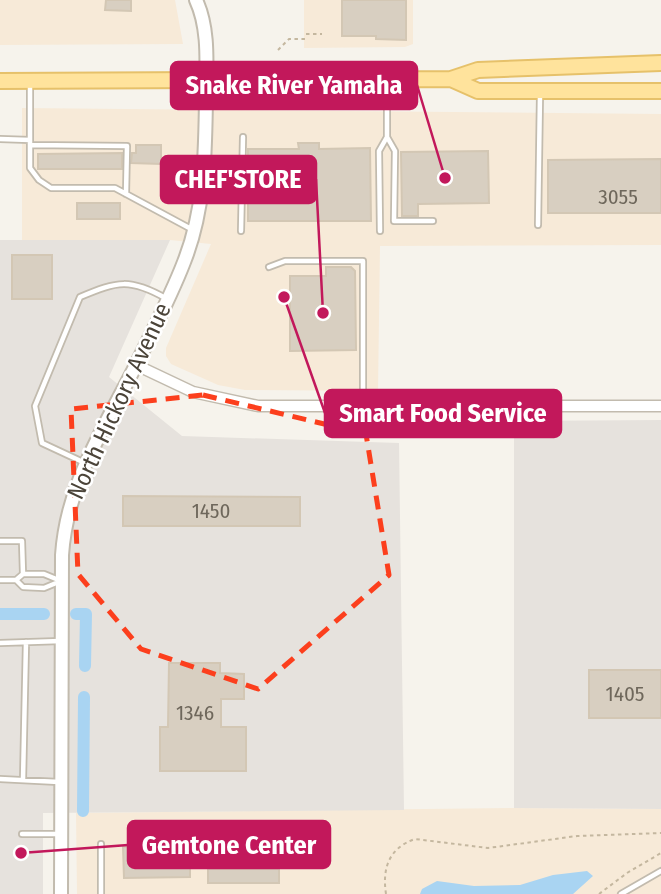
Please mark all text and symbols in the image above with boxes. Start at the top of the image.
callout: Snake River Yamaha [171,62,417,109]
text: Snake River Yamaha [185,70,403,101]
callout: CHEF'STORE [161,156,316,203]
text: CHEF'STORE [175,164,301,195]
house number: 3055 [598,184,638,210]
street label: North Hickory Avenue [61,299,177,503]
callout: Smart Food Service [325,390,561,437]
text: Smart Food Service [339,398,547,429]
house number: 1450 [192,498,230,524]
house number: 1405 [606,681,644,707]
house number: 1346 [176,700,214,726]
callout: Gemtone Center [128,821,330,868]
text: Gemtone Center [142,830,317,861]

